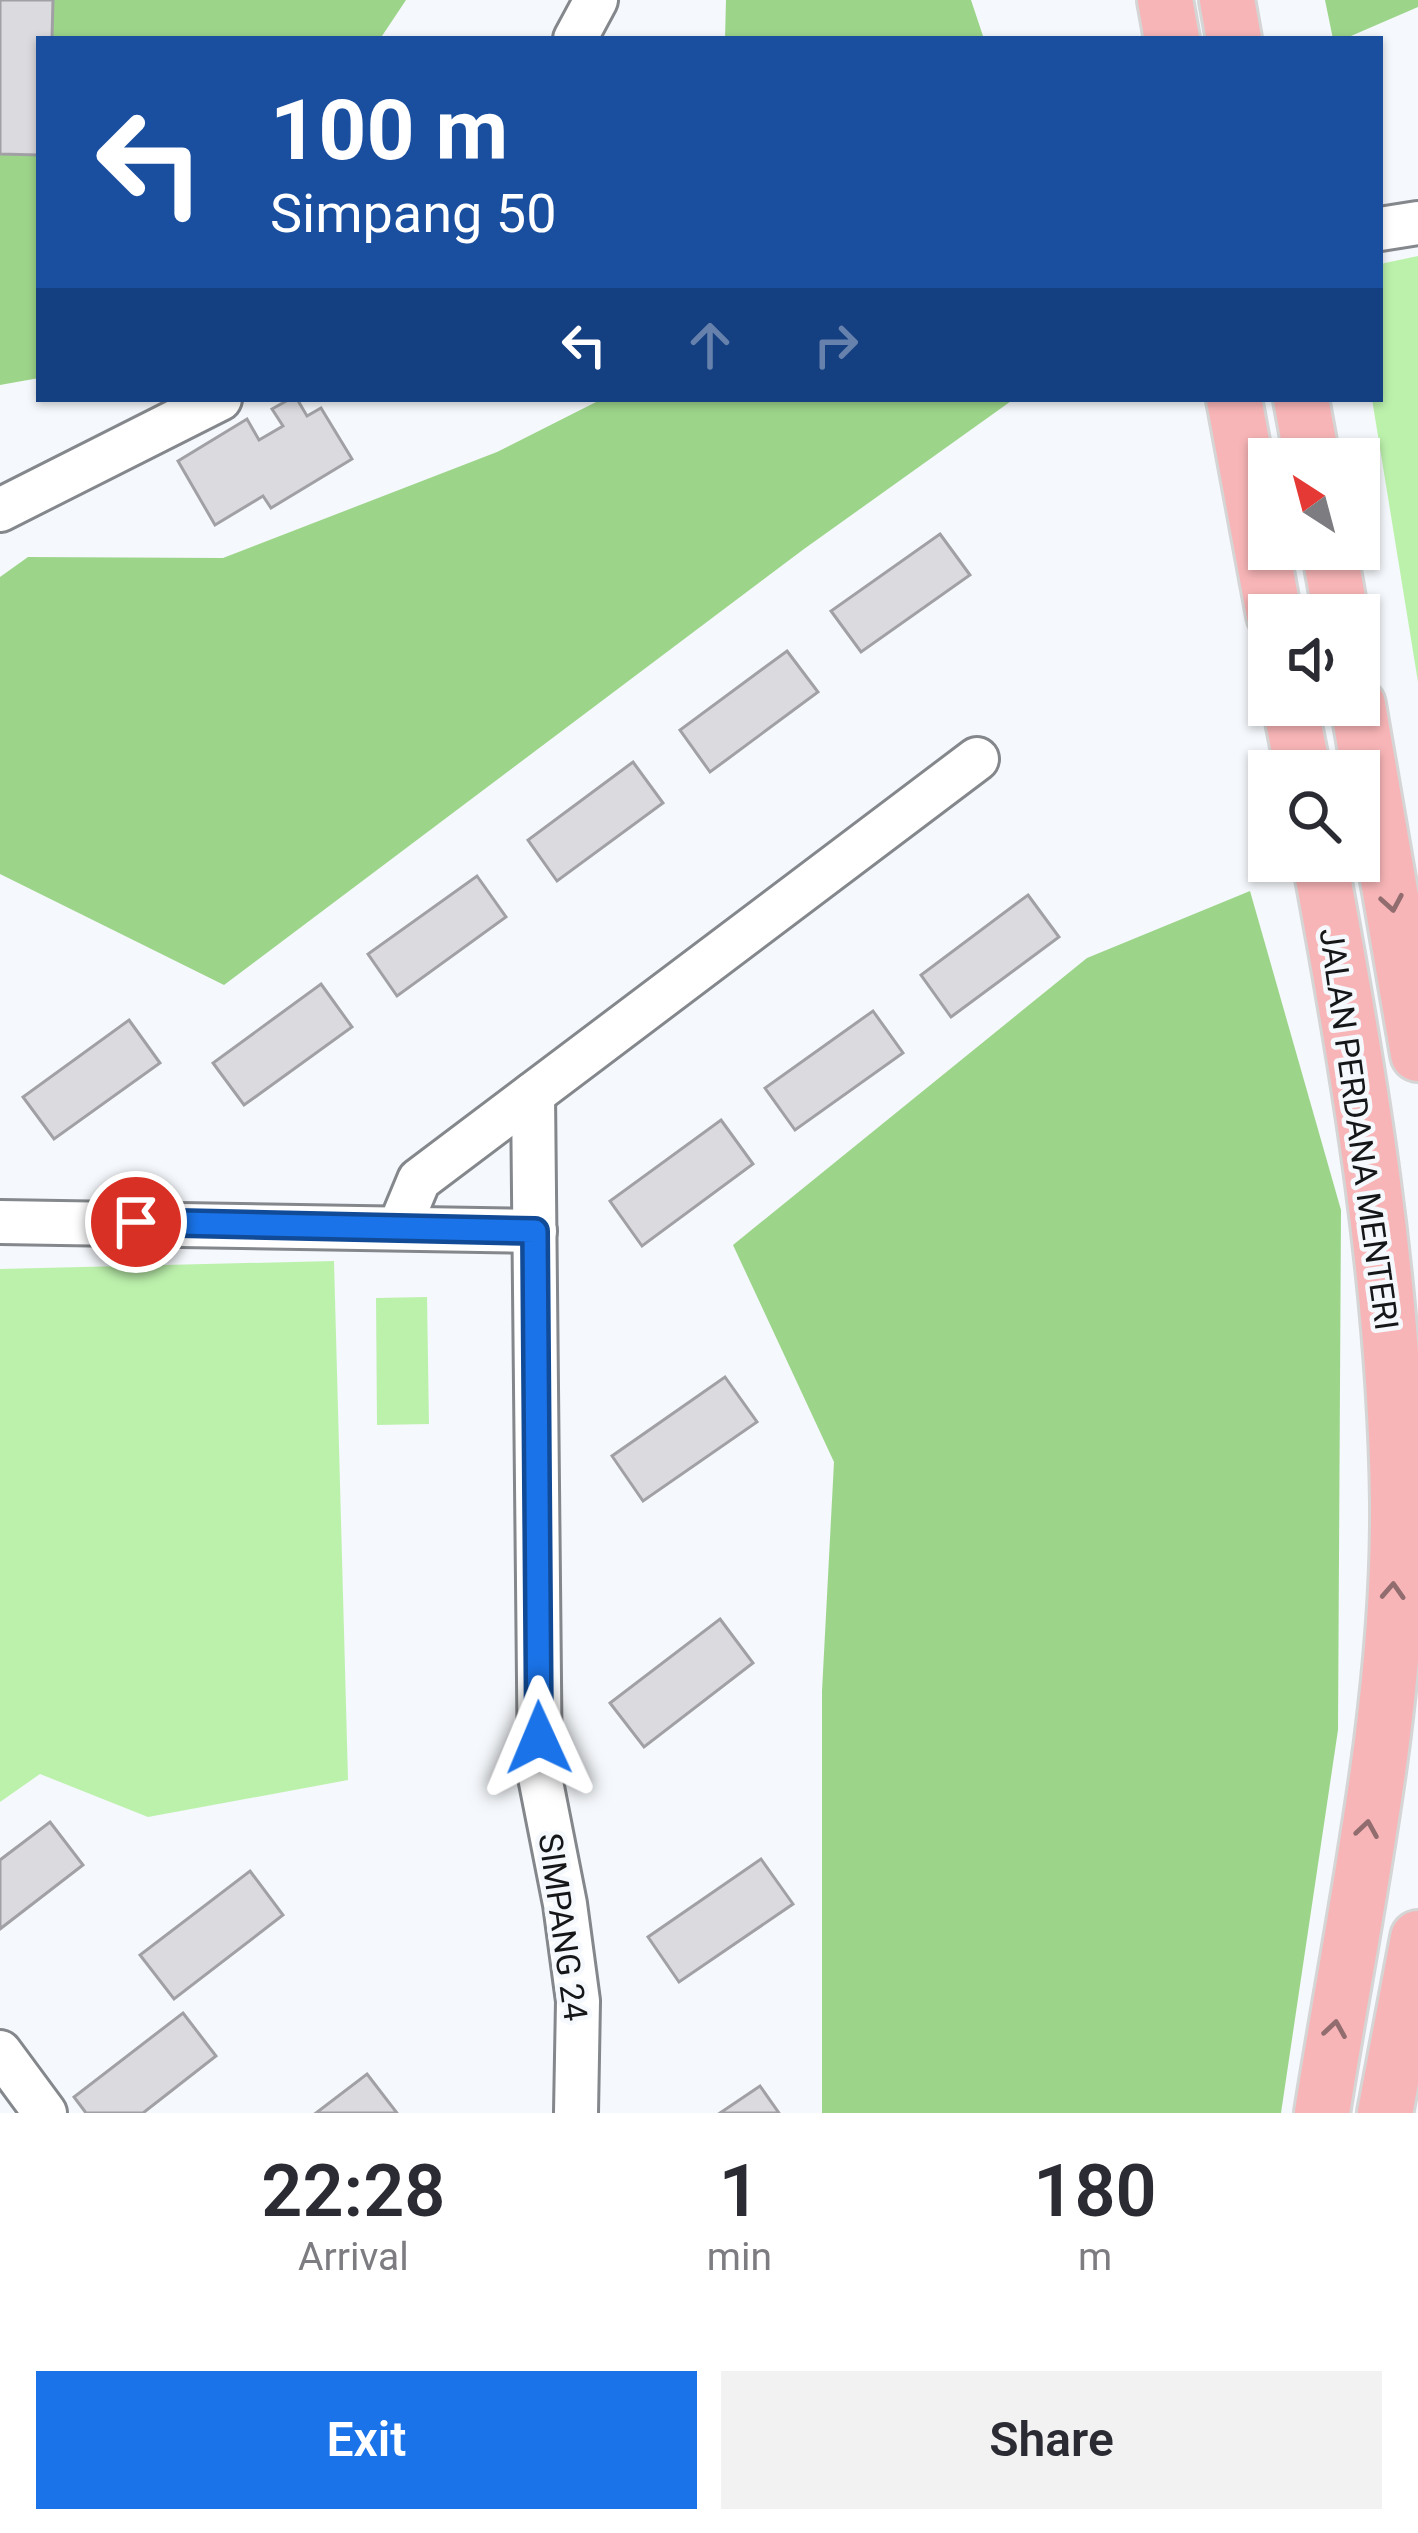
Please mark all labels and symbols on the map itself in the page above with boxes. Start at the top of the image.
north arrow [1248,438,1380,570]
one-way arrow [1378,893,1404,913]
street label: JALAN PERDANA MENTERI [1311,926,1407,1332]
pin [85,1171,187,1273]
one-way arrow [1380,1581,1406,1600]
position arrow [476,1675,602,1801]
one-way arrow [1354,1819,1379,1839]
street label: SIMPANG 24 [531,1831,595,2023]
one-way arrow [1322,2019,1347,2039]

